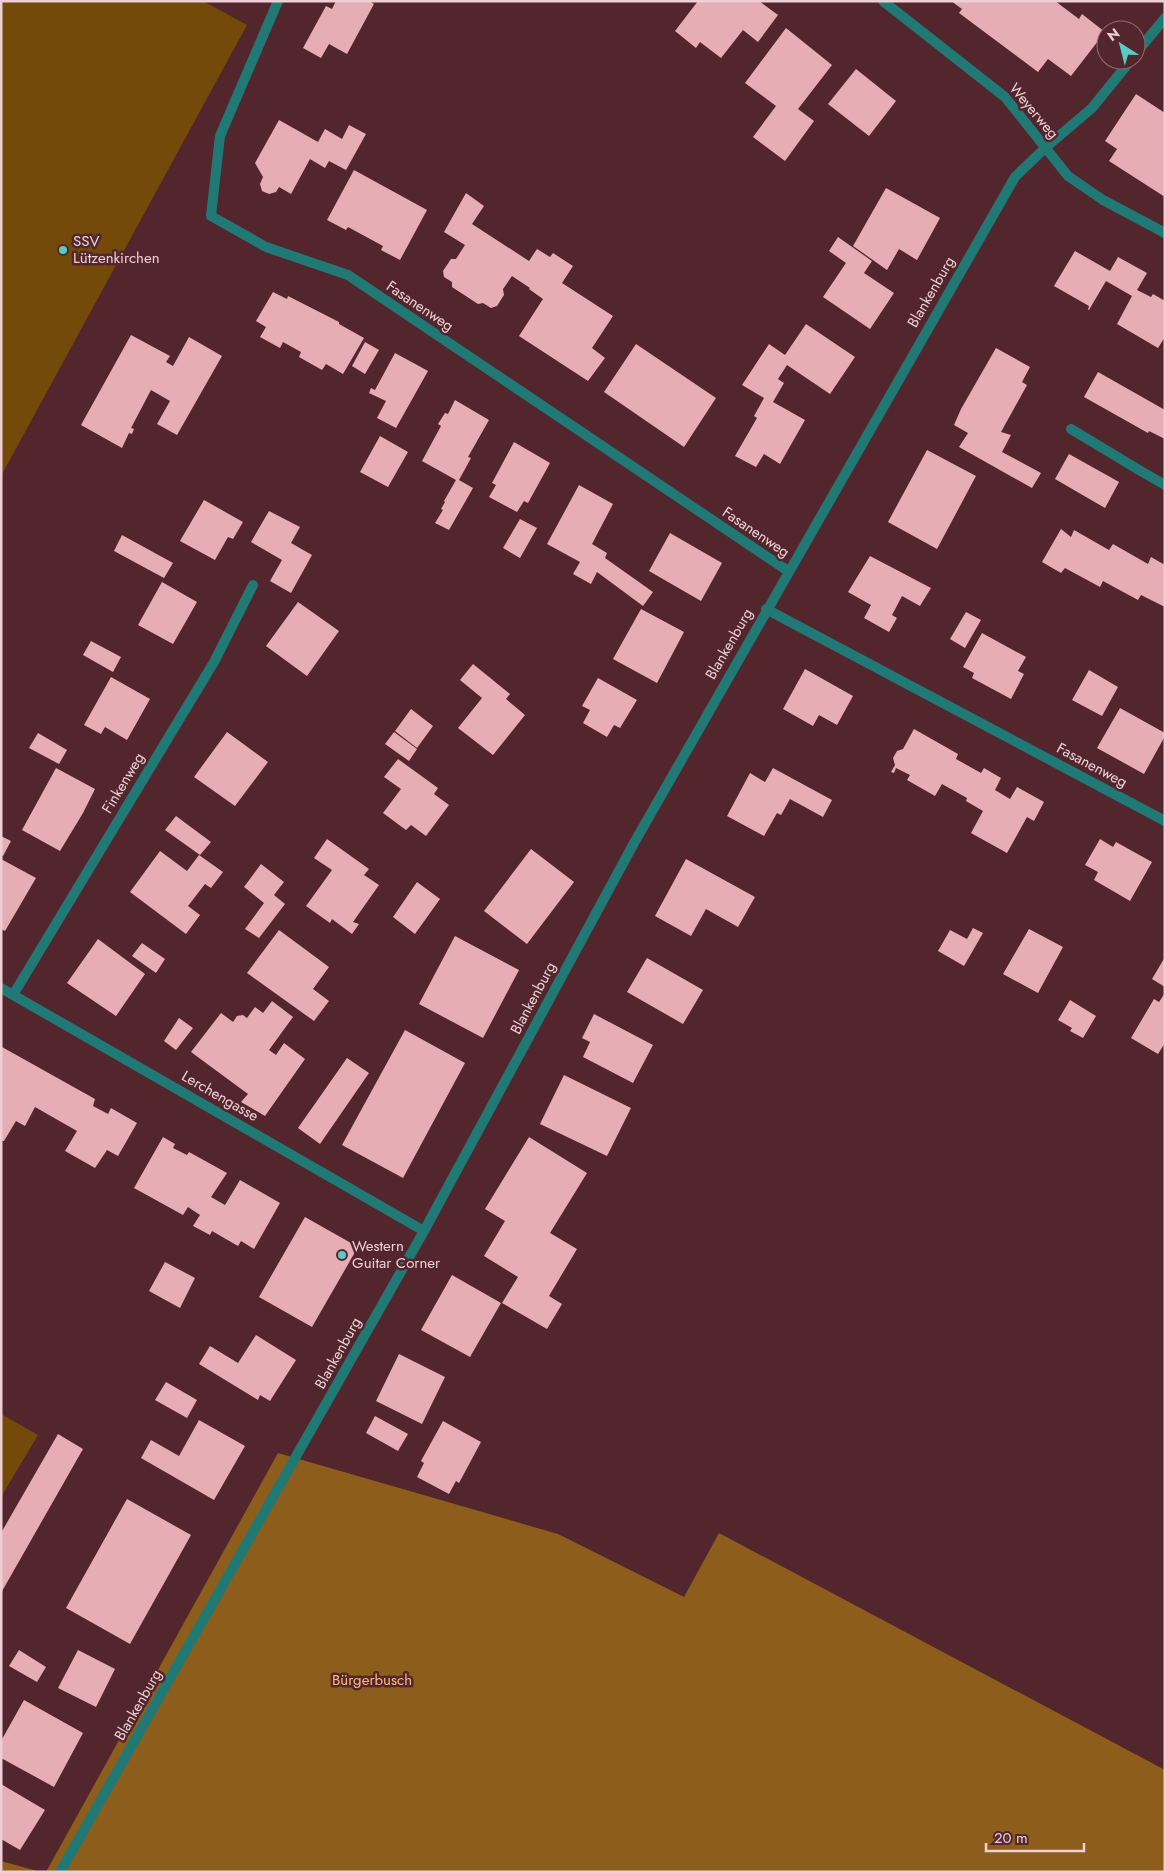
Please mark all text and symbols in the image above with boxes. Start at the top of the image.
north arrow [1096,20,1146,70]
text: N [1103,23,1124,46]
street label: Weyerweg [1004,78,1064,144]
place label: SSV Lützenkirchen [73,230,160,269]
marker: SSV Lützenkirchen [57,244,69,256]
street label: Blankenburg [902,252,960,332]
street label: Fasanenweg [382,275,458,337]
street label: Fasanenweg [718,501,794,563]
street label: Blankenburg [700,604,758,684]
street label: Fasanenweg [1053,737,1131,793]
street label: Finkenweg [96,748,150,818]
street label: Blankenburg [505,958,561,1038]
street label: Lerchengasse [177,1065,263,1127]
place label: Western Guitar Corner [352,1235,441,1274]
marker: Western Guitar Corner [336,1249,348,1261]
street label: Blankenburg [309,1313,367,1393]
street label: Blankenburg [109,1665,167,1745]
park label: Bürgerbusch [332,1669,412,1691]
scale bar [986,1820,1084,1852]
text: 20 m [994,1827,1028,1849]

